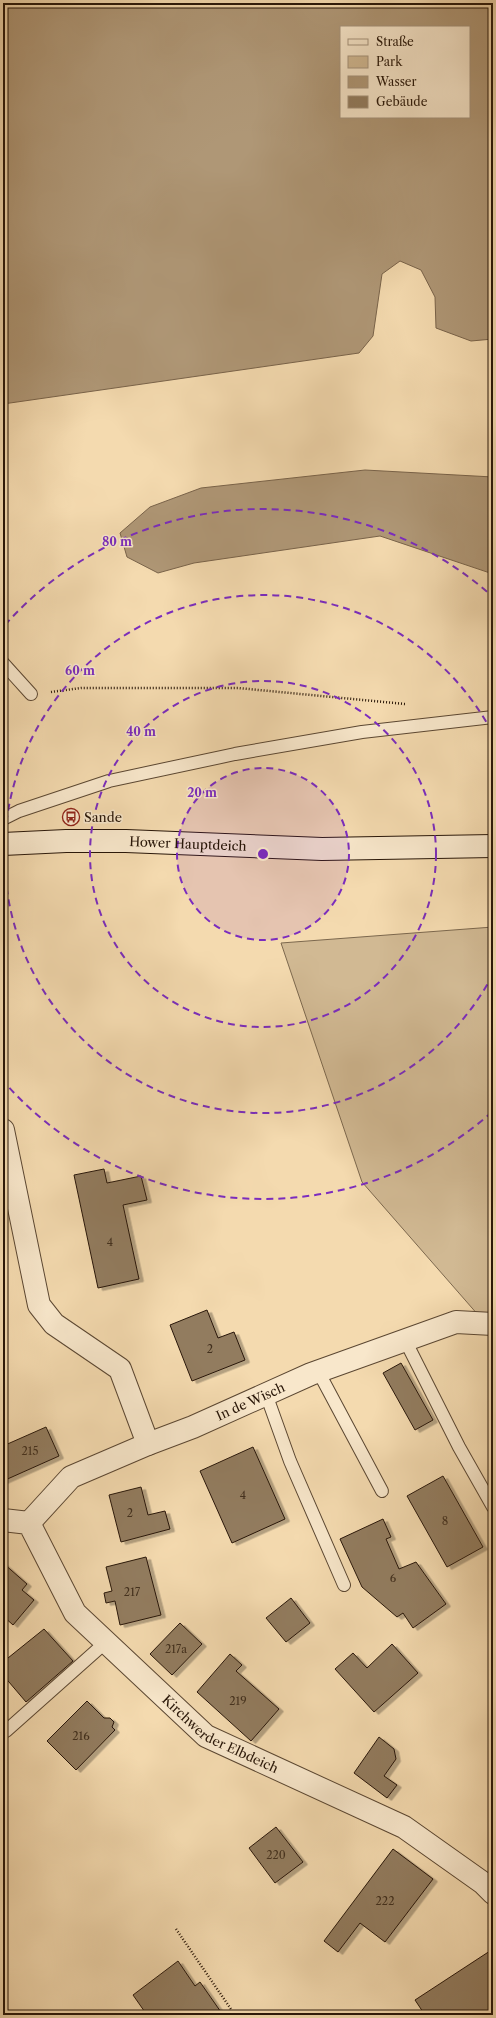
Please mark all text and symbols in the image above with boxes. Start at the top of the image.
legend [340,26,470,118]
text: Straße [376,34,414,49]
text: Park [376,54,403,69]
text: Wasser [375,74,417,89]
text: Gebäude [376,94,428,109]
text: 80 m [102,534,132,549]
text: 60 m [65,663,95,678]
text: 40 m [126,724,156,739]
text: 20 m [187,785,217,800]
bus stop icon: Sande [61,807,81,827]
place label: Sande [84,809,122,825]
street label: Hower Hauptdeich [129,833,247,854]
centre of rings [256,847,270,861]
house number: 4 [107,1235,113,1249]
house number: 2 [207,1342,213,1356]
street label: In de Wisch [213,1379,287,1424]
house number: 215 [22,1444,38,1458]
house number: 4 [240,1488,246,1502]
house number: 2 [127,1506,133,1520]
house number: 8 [442,1514,448,1528]
house number: 6 [390,1571,397,1585]
house number: 217 [124,1585,141,1599]
house number: 217a [165,1642,187,1656]
street label: Kirchwerder Elbdeich [159,1691,281,1776]
house number: 219 [229,1694,247,1708]
house number: 216 [72,1729,90,1743]
house number: 220 [266,1848,286,1862]
house number: 222 [376,1894,394,1908]

